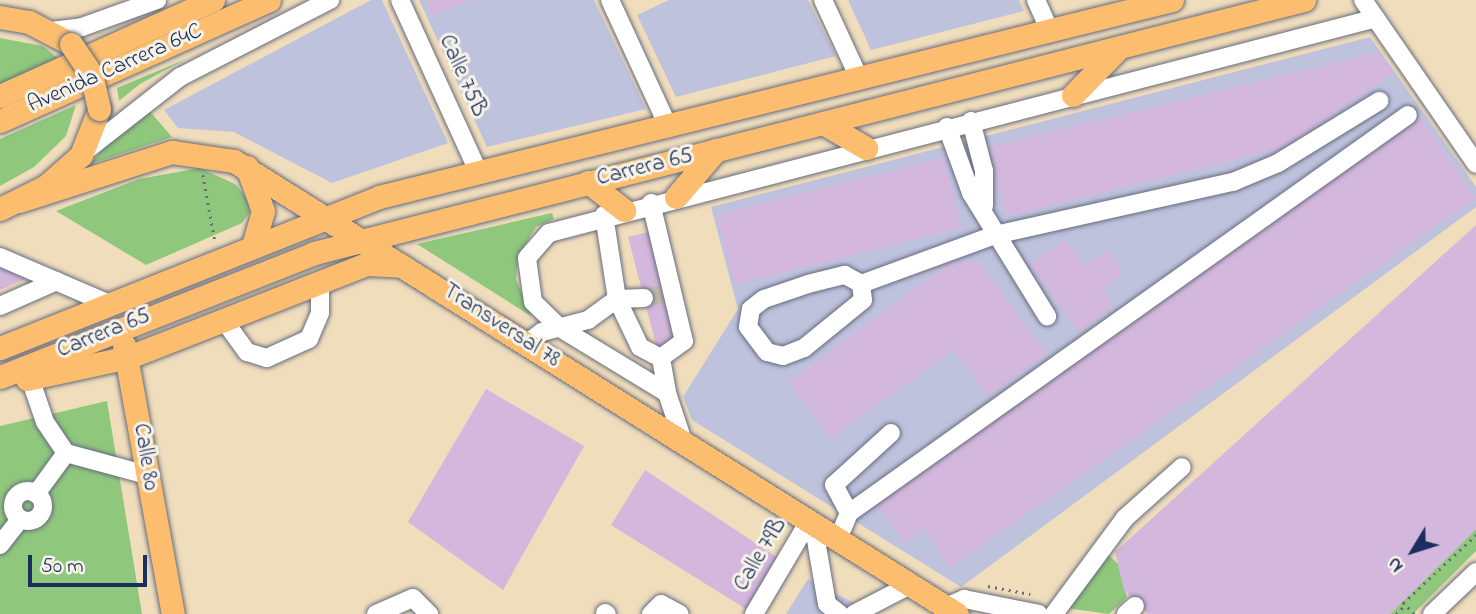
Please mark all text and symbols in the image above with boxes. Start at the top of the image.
street label: Avenida Carrera 64C [24,18,206,120]
street label: Calle 75B [432,31,492,121]
street label: Carrera 65 [594,143,696,193]
street label: Transversal 78 [437,278,565,374]
street label: Carrera 65 [53,303,155,365]
street label: Calle 80 [126,422,164,492]
street label: Calle 79B [728,513,794,597]
north arrow [1378,516,1448,586]
scale bar [32,540,150,584]
text: N [1381,551,1411,578]
text: 50 m [41,552,84,582]

